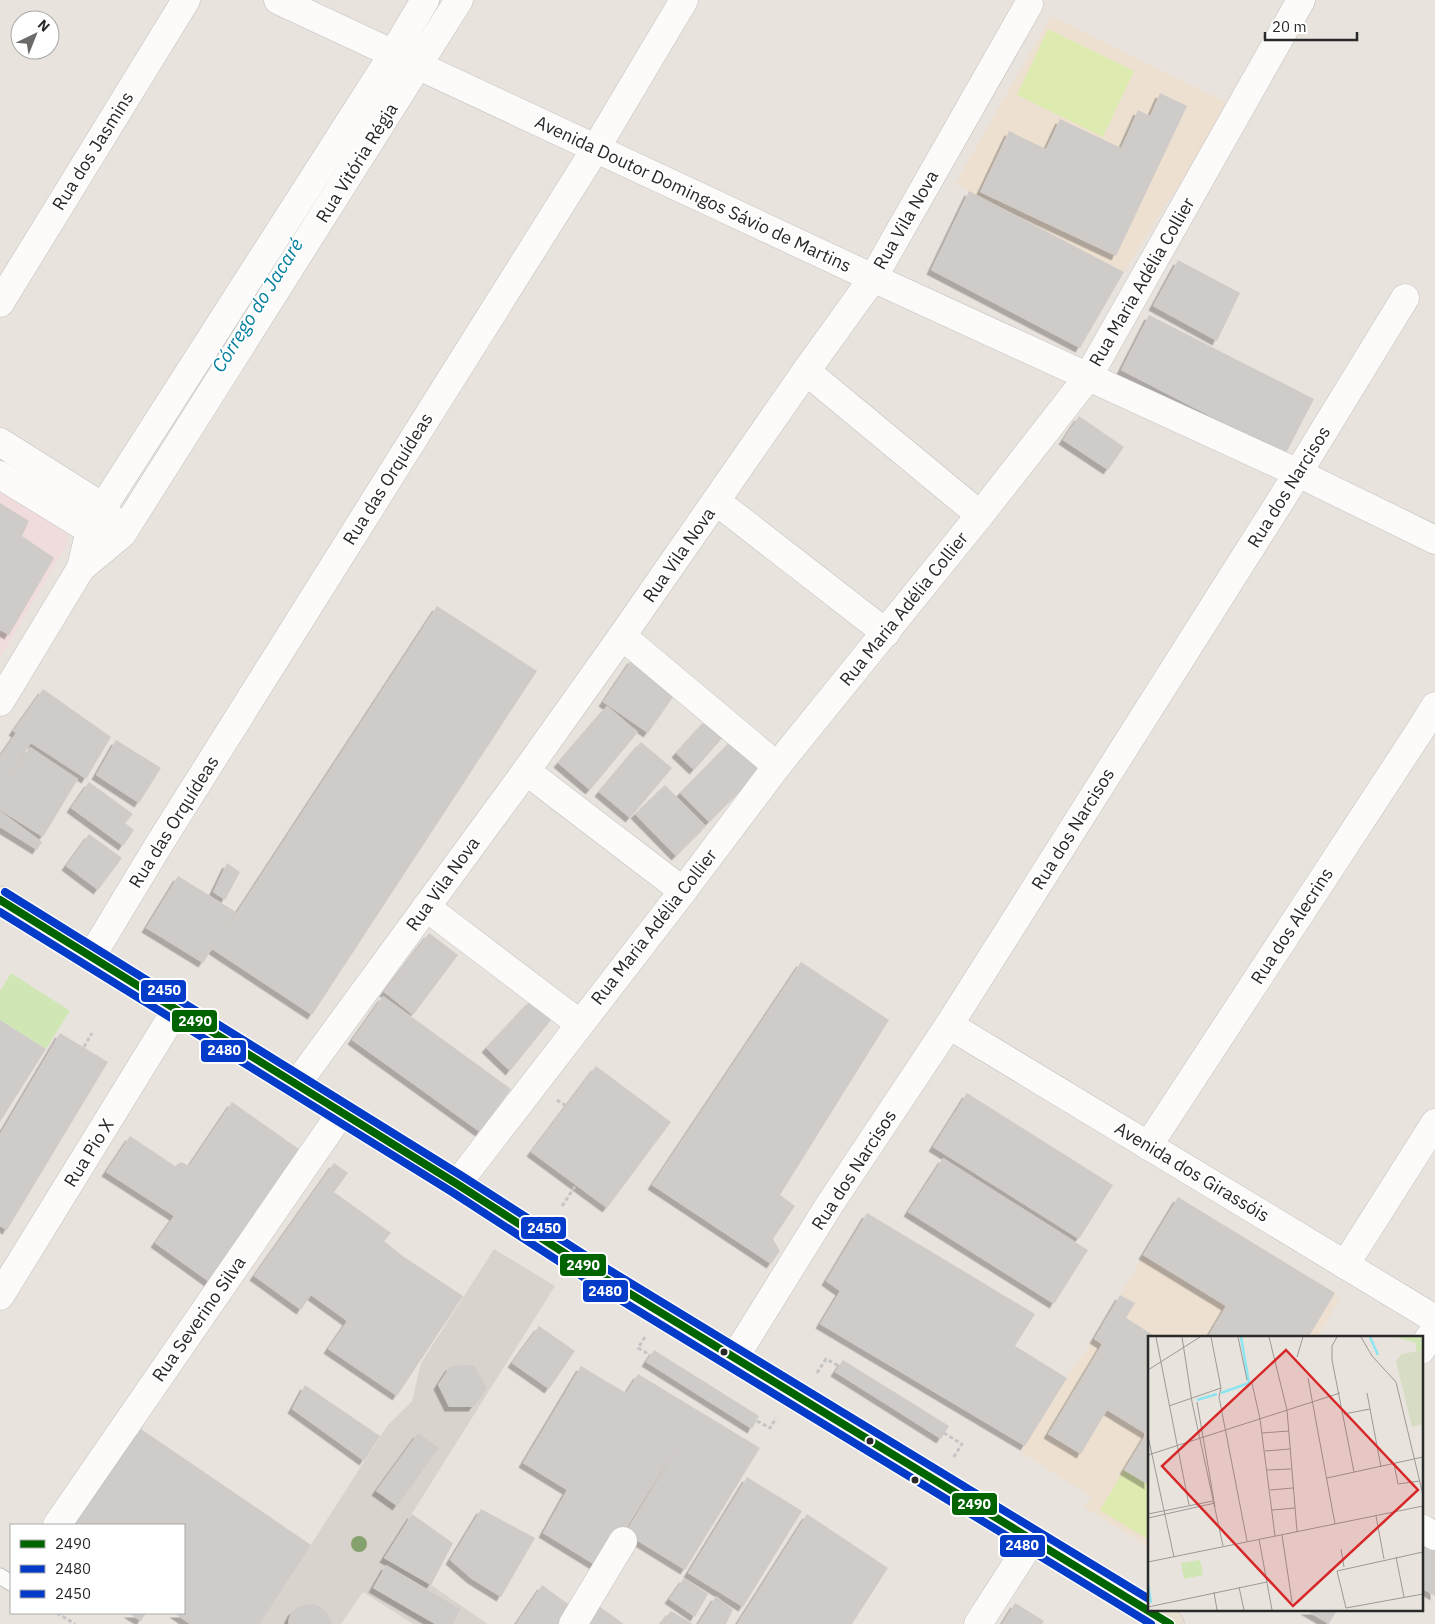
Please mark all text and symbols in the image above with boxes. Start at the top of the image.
north arrow [10,10,60,60]
scale bar [1265,10,1358,42]
text: N [34,15,54,36]
text: 20 m [1272,17,1307,36]
street label: Rua dos Jasmins [47,87,138,214]
street label: Rua Vitória Régia [310,98,403,227]
street label: Avenida Doutor Domingos Sávio de Martins [531,110,855,277]
street label: Rua Vila Nova [868,166,943,273]
street label: Rua Maria Adélia Collier [1084,193,1200,371]
water label: Córrego do Jacaré [206,233,308,376]
street label: Rua das Orquídeas [338,408,438,549]
street label: Rua dos Narcisos [1242,422,1335,552]
street label: Rua Vila Nova [637,502,720,607]
street label: Rua Maria Adélia Collier [834,527,973,690]
street label: Rua das Orquídeas [124,751,224,892]
street label: Rua dos Narcisos [1026,764,1119,894]
street label: Rua Vila Nova [401,832,485,935]
street label: Rua Maria Adélia Collier [585,844,722,1009]
street label: Rua dos Alecrins [1245,863,1338,988]
line badge: 2450 [140,979,187,1003]
text: 2450 [147,981,181,999]
line badge: 2490 [171,1009,218,1033]
text: 2490 [178,1012,212,1030]
line badge: 2480 [200,1039,247,1063]
text: 2480 [207,1041,241,1059]
street label: Rua dos Narcisos [806,1105,901,1234]
street label: Rua Pio X [59,1114,119,1191]
street label: Avenida dos Girassóis [1111,1116,1274,1227]
line badge: 2450 [520,1216,567,1240]
text: 2450 [527,1219,561,1237]
street label: Rua Severino Silva [147,1251,251,1386]
line badge: 2490 [559,1253,607,1277]
text: 2490 [566,1256,600,1274]
line badge: 2480 [582,1279,629,1303]
text: 2480 [588,1282,622,1300]
inset map [1148,1336,1422,1612]
unlabelled marker [719,1347,729,1357]
unlabelled marker [865,1436,875,1446]
unlabelled marker [910,1475,920,1485]
line badge: 2490 [951,1492,998,1516]
text: 2490 [957,1495,991,1513]
legend [10,1524,185,1614]
text: 2490 [55,1534,91,1553]
line badge: 2480 [999,1534,1046,1558]
text: 2480 [1005,1536,1039,1554]
text: 2480 [55,1559,91,1578]
text: 2450 [55,1584,91,1603]

